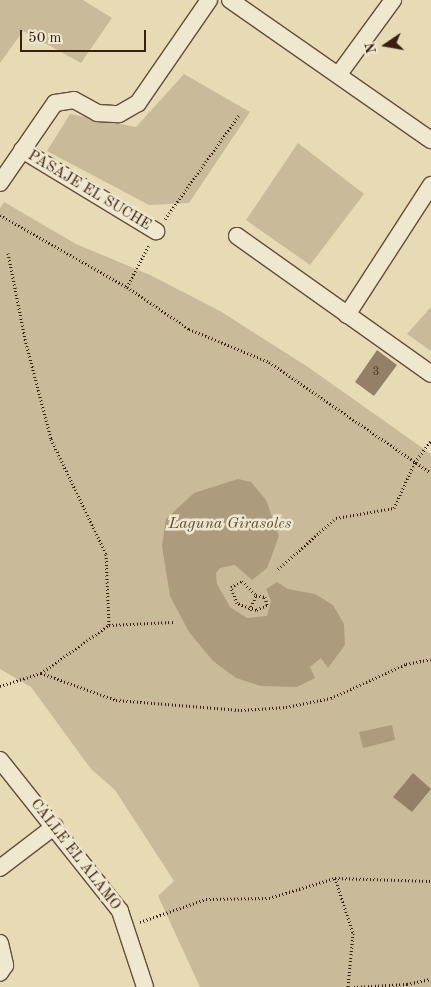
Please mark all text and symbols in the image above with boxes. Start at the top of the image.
scale bar [22,20,149,52]
north arrow [361,20,411,70]
text: 50 m [28,31,62,46]
text: N [363,41,379,55]
street label: PASAJE EL SUCHE [24,147,154,235]
house number: 3 [373,366,379,380]
water label: Laguna Girasoles [168,514,292,534]
street label: CALLE EL ALAMO [26,796,124,914]

